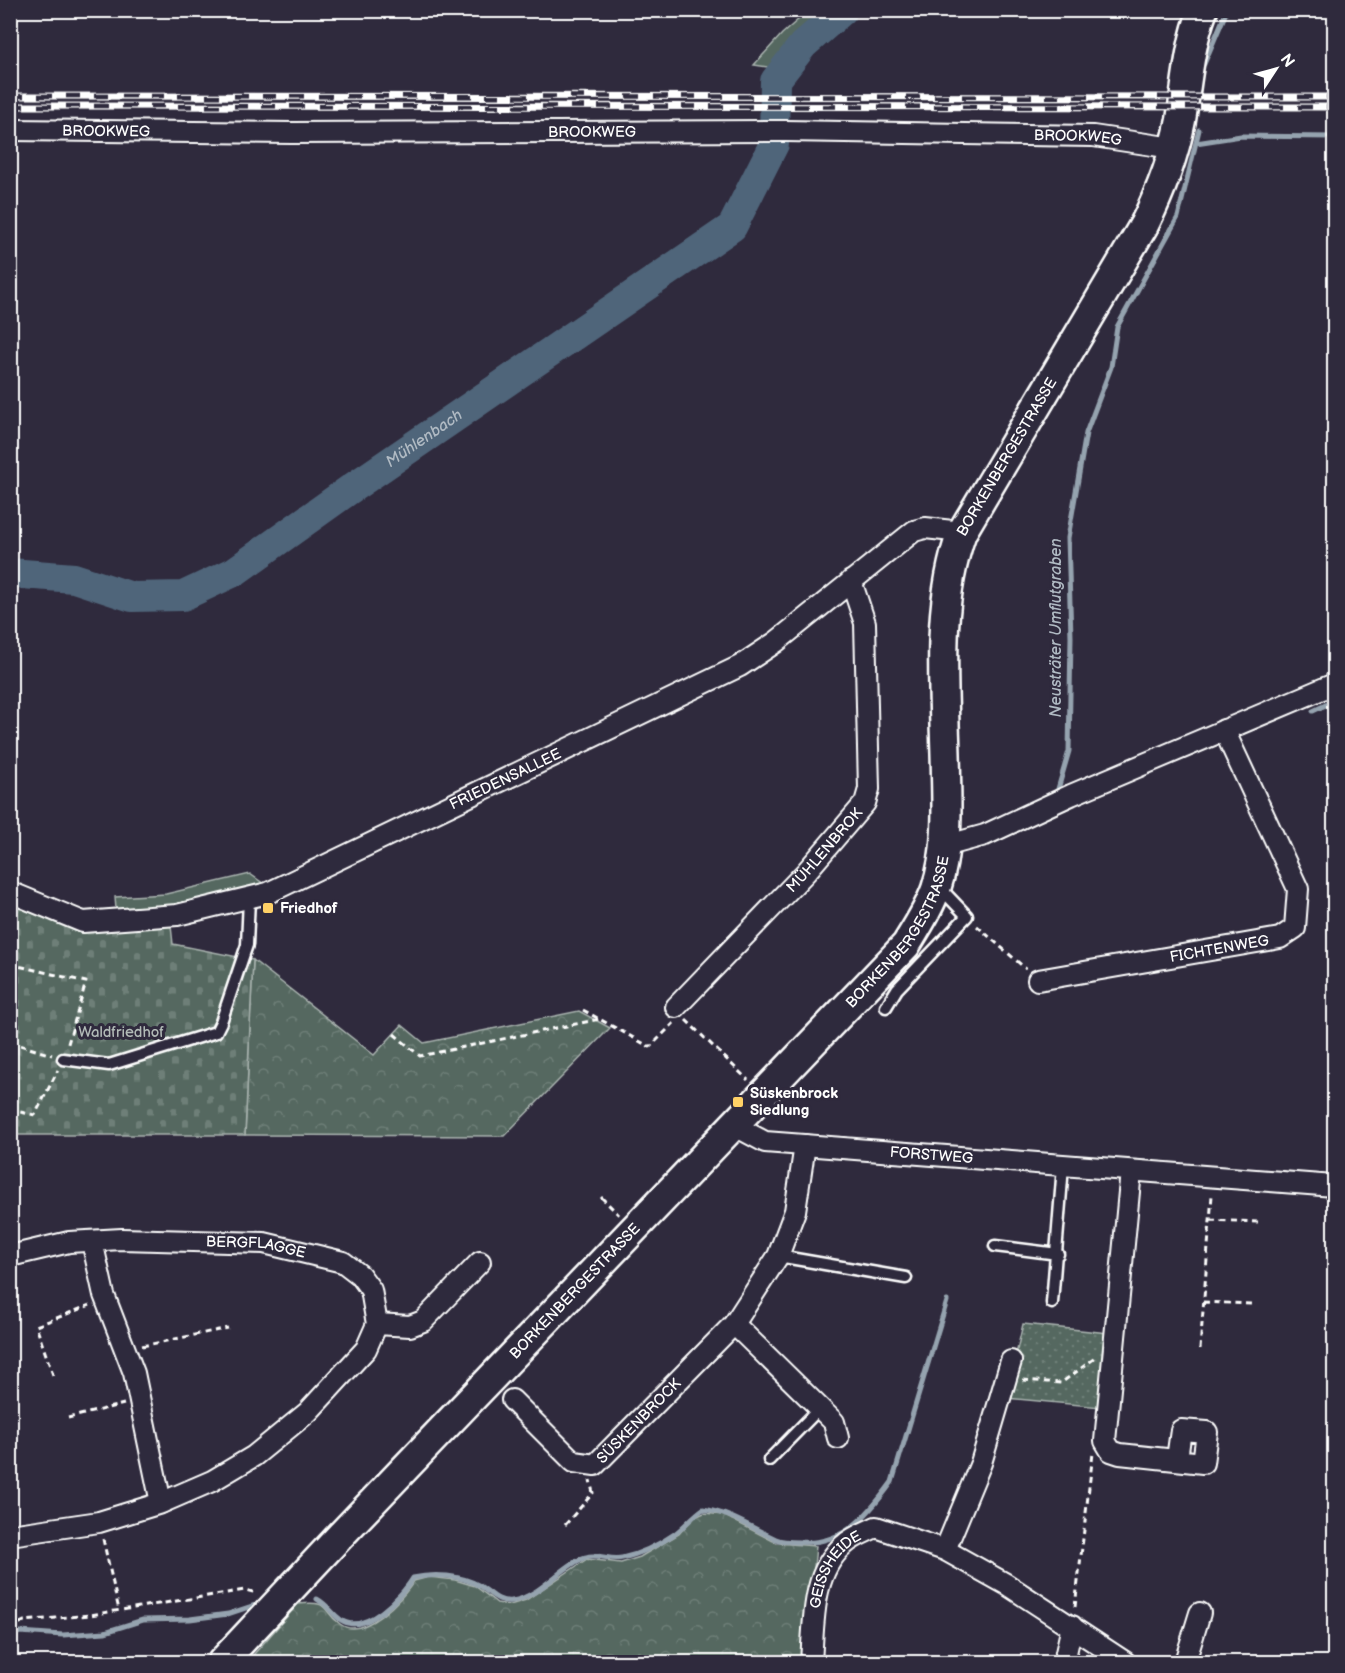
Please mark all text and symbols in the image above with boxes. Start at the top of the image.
north arrow [1246,39,1306,99]
text: N [1276,51,1298,72]
street label: BROOKWEG [62,121,150,141]
street label: BROOKWEG [548,122,636,141]
street label: BROOKWEG [1034,126,1123,150]
street label: BORKENBERGESTRASSE [952,374,1061,540]
water label: Mühlenbach [382,405,466,471]
water label: Neusträter Umflutgraben [1047,538,1066,718]
street label: FRIEDENSALLEE [446,744,564,814]
street label: MÜHLENBROK [782,803,867,896]
street label: BORKENBERGESTRASSE [841,854,953,1012]
place label: Friedhof [280,899,338,918]
marker: Friedhof [261,901,275,915]
street label: FICHTENWEG [1168,931,1270,966]
park label: Waldfriedhof [78,1023,164,1042]
place label: Süskenbrock Siedlung [750,1084,838,1120]
marker: Süskenbrock Siedlung [731,1095,745,1109]
street label: FORSTWEG [889,1142,974,1168]
street label: BORKENBERGESTRASSE [505,1219,644,1363]
street label: BERGFLAGGE [206,1232,308,1262]
street label: SÜSKENBROCK [592,1374,685,1467]
street label: GEISSHEIDE [805,1526,864,1610]

